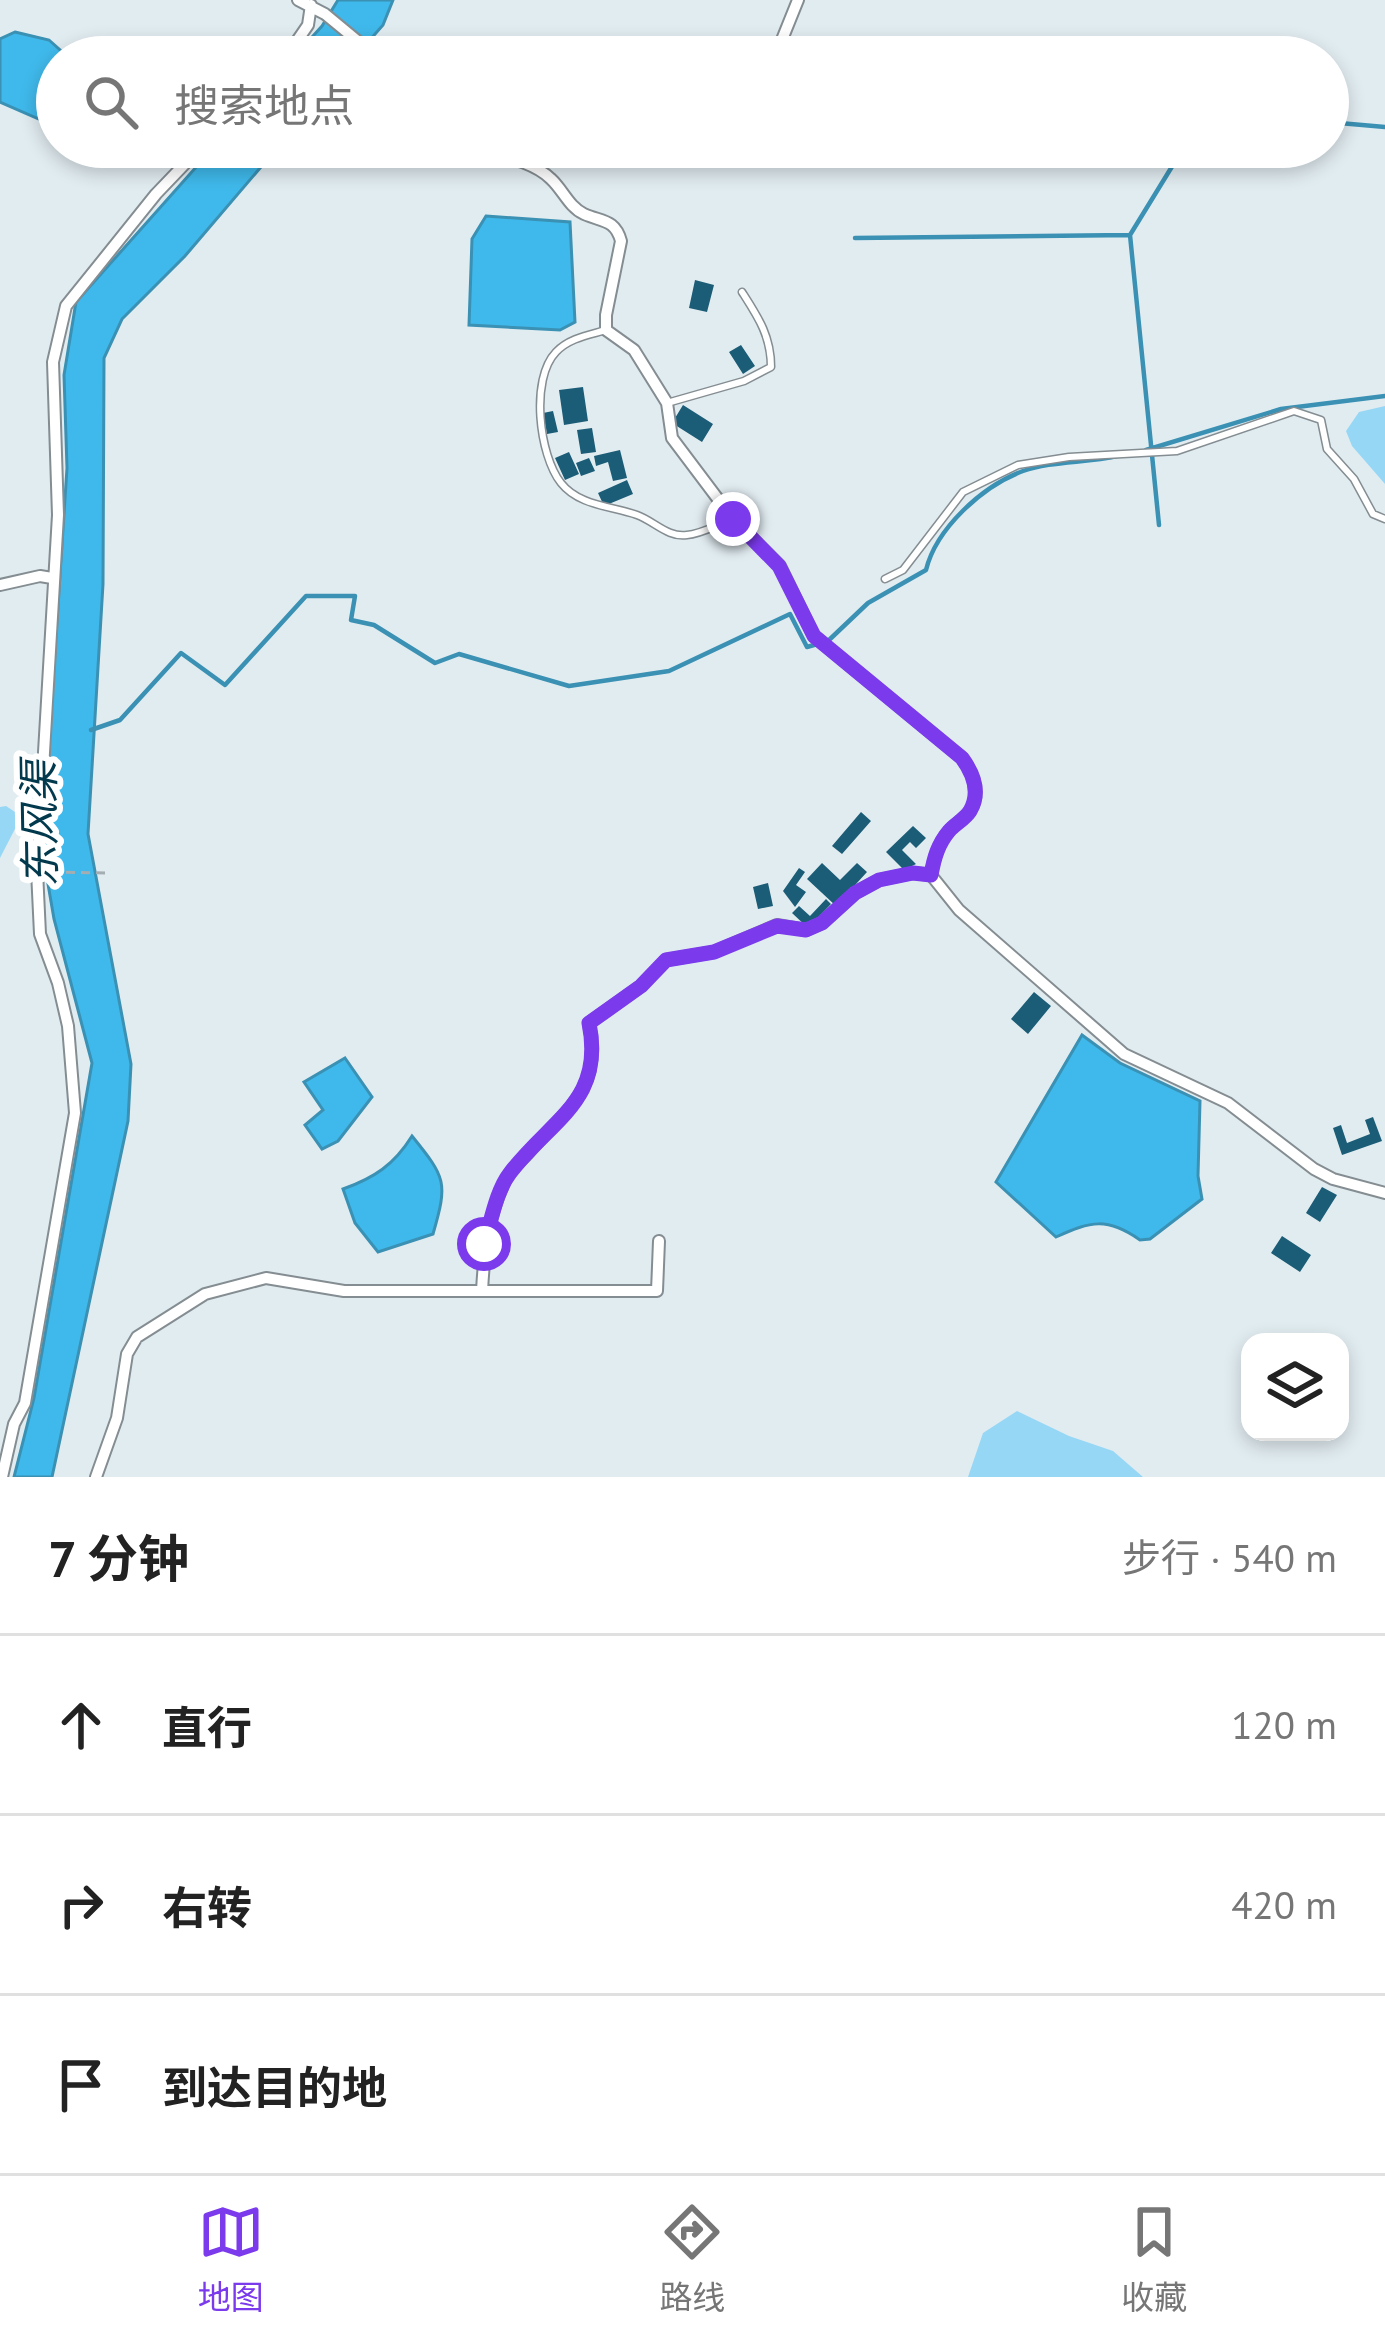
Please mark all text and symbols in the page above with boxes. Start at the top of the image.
search box [36,36,1349,168]
icon: search [78,69,144,135]
text: 搜索地点 [174,76,354,134]
route end [706,492,760,546]
water label: 东风渠 [10,755,68,887]
route start [457,1217,511,1271]
map controls [1241,1333,1349,1441]
button: layers [1241,1333,1349,1441]
text: 7 分钟 [48,1525,189,1591]
text: 步行 · 540 m [1122,1532,1337,1583]
icon: ahead [48,1692,114,1758]
text: 直行 [162,1698,252,1756]
text: 120 m [1231,1699,1337,1750]
icon: right [48,1872,114,1938]
text: 右转 [162,1878,252,1936]
text: 420 m [1231,1879,1337,1930]
icon: arrive [48,2052,114,2118]
text: 到达目的地 [162,2058,387,2116]
tab: 地图 [198,2199,264,2319]
tab: 路线 [659,2199,725,2319]
tab: 收藏 [1121,2199,1187,2319]

